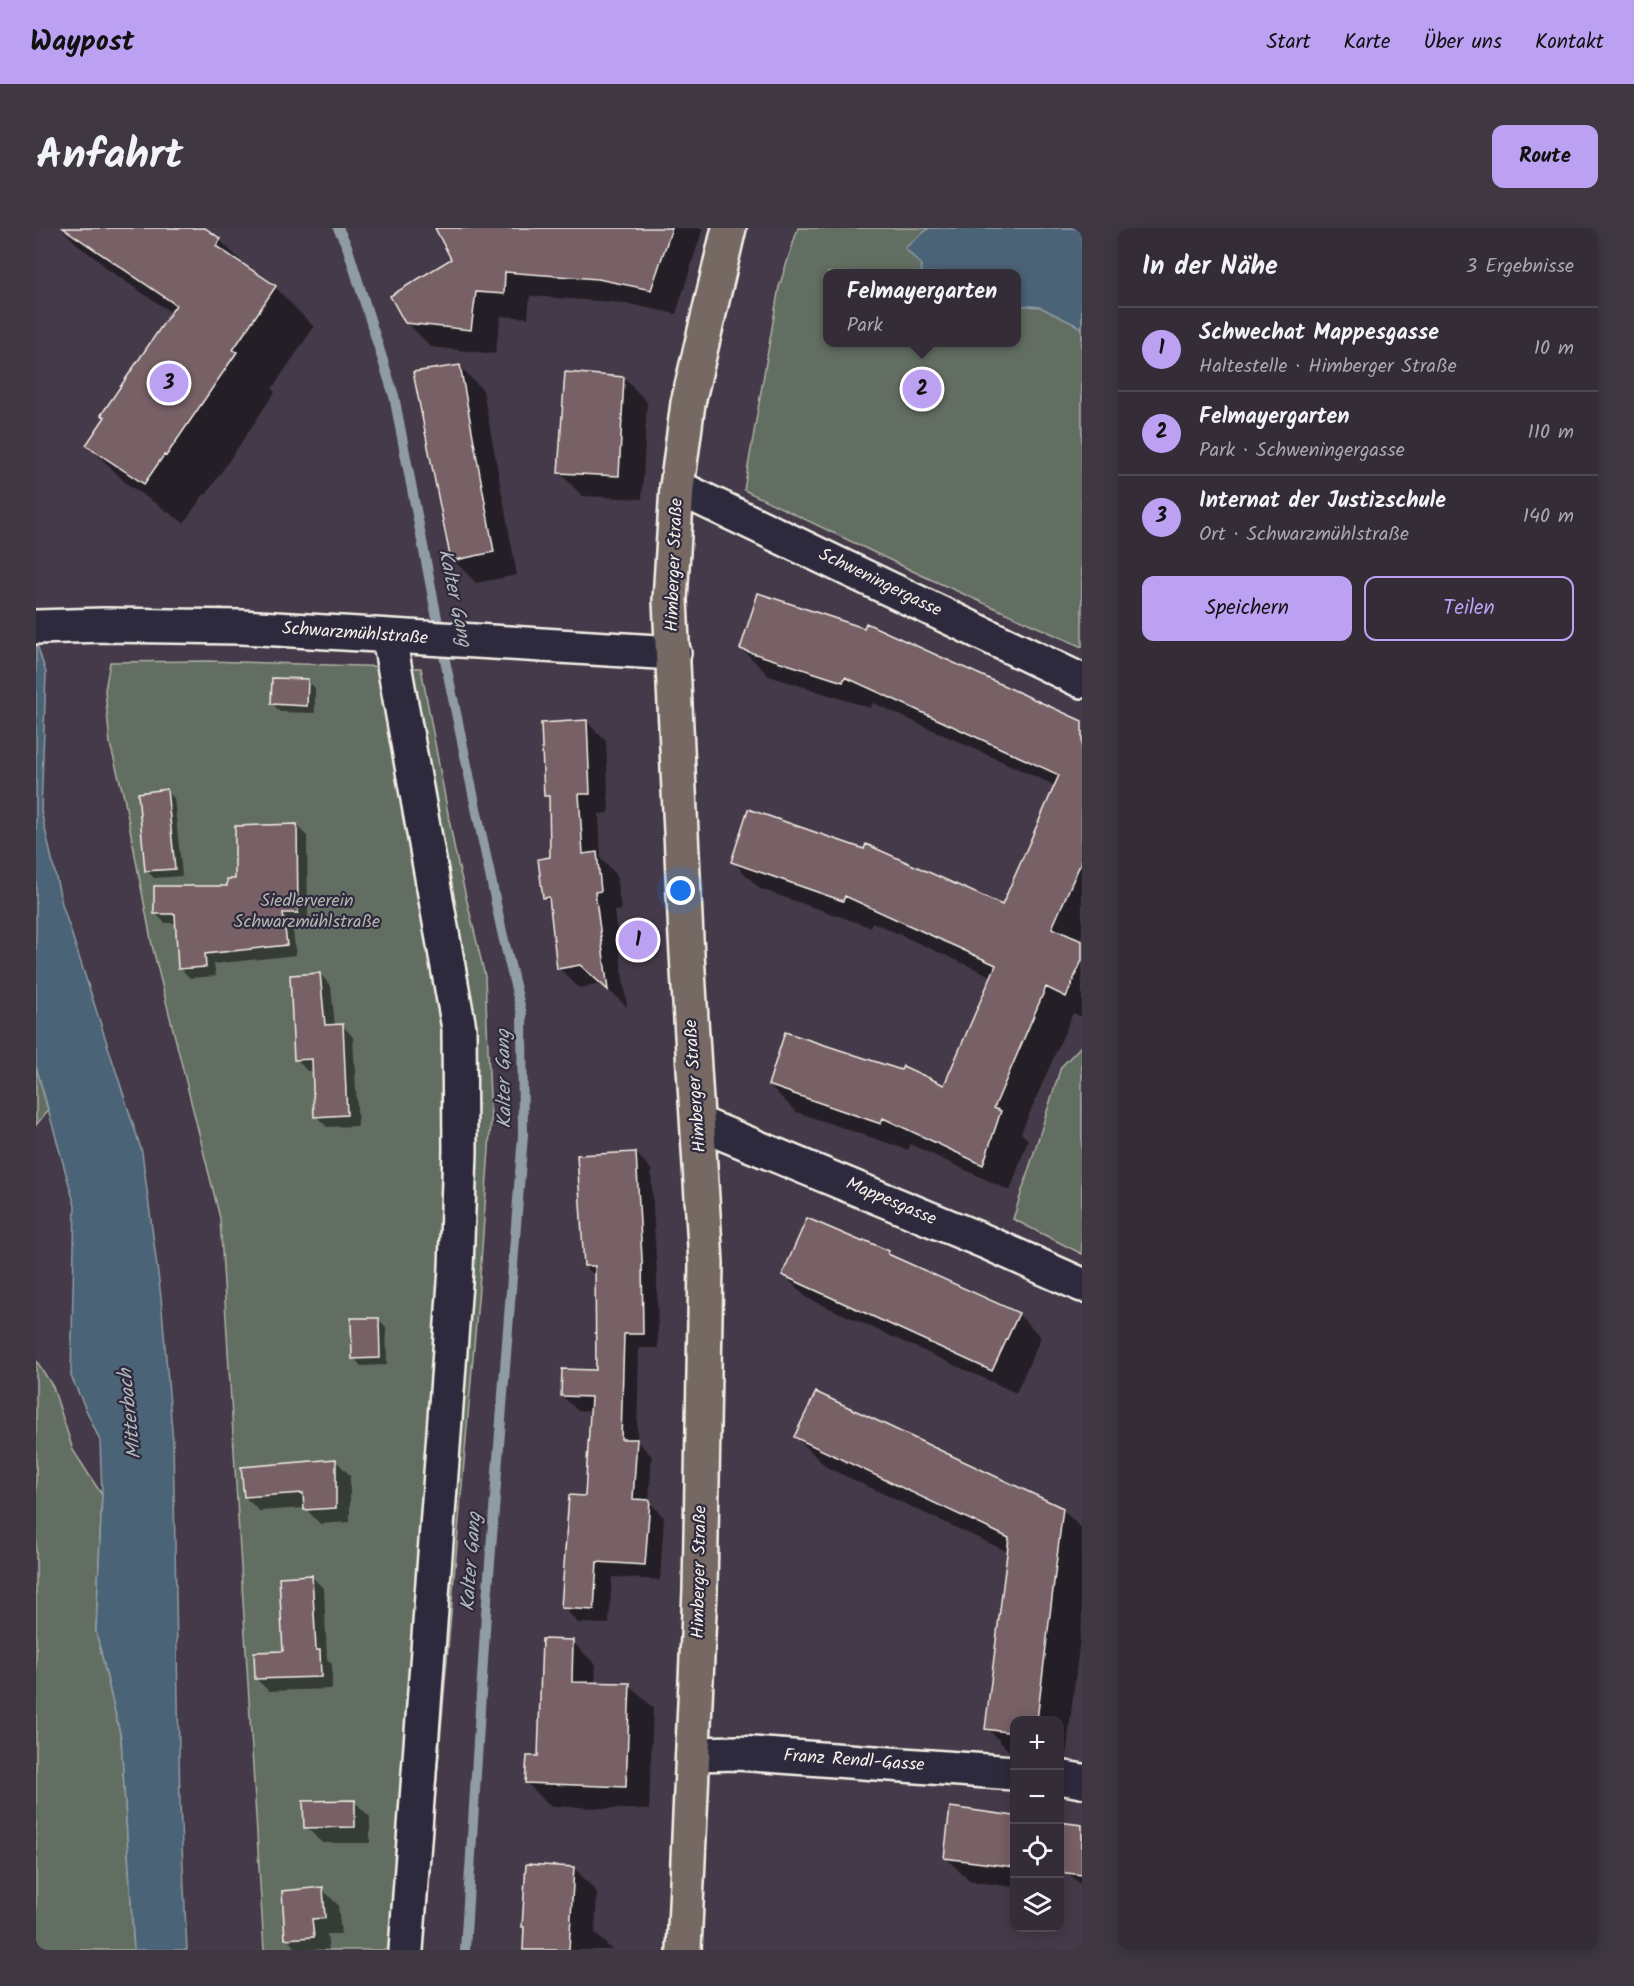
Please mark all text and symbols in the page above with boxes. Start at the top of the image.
text: Waypost [30,20,134,65]
text: Start [1266,26,1311,59]
text: Karte [1344,26,1390,59]
text: Über uns [1423,26,1502,59]
text: Kontakt [1535,26,1604,59]
text: Anfahrt [36,123,183,190]
button: Route [1492,125,1598,188]
text: In der Nähe [1142,246,1278,288]
text: 3 Ergebnisse [1466,251,1574,283]
popup [823,269,1021,347]
text: Felmayergarten [847,275,997,310]
text: Park [847,310,883,342]
text: Schwechat Mappesgasse [1199,316,1439,351]
text: 1 [1158,333,1165,365]
text: 10 m [1534,333,1574,365]
text: Haltestelle · Himberger Straße [1199,351,1457,383]
pin: 3 [150,360,188,406]
pin: 2 [902,366,942,412]
text: Felmayergarten [1199,400,1350,435]
text: 2 [1156,417,1167,449]
text: 110 m [1528,417,1574,449]
text: Park · Schweningergasse [1199,435,1405,467]
text: Internat der Justizschule [1199,484,1446,519]
street label: Himberger Straße [658,498,692,632]
text: 3 [1156,501,1167,533]
text: 140 m [1523,501,1574,533]
text: Ort · Schwarzmühlstraße [1199,519,1409,551]
street label: Schweningergasse [813,541,947,625]
water label: Kalter Gang [428,546,480,651]
button: Speichern [1142,576,1352,641]
button: Teilen [1364,576,1574,641]
street label: Schwarzmühlstraße [281,614,429,654]
your location [666,876,695,905]
park label: Siedlerverein Schwarzmühlstraße [234,887,380,937]
pin: 1 [618,918,658,962]
street label: Himberger Straße [677,1018,715,1154]
water label: Kalter Gang [488,1028,522,1129]
street label: Mappesgasse [841,1170,941,1234]
water label: Mitterbach [110,1365,152,1461]
street label: Himberger Straße [684,1505,716,1639]
water label: Kalter Gang [453,1510,492,1613]
map controls [1010,1716,1064,1932]
button: + [1010,1716,1064,1770]
street label: Franz Rendl-Gasse [783,1742,925,1780]
button: − [1010,1770,1064,1824]
button: locate [1010,1824,1064,1878]
button: layers [1010,1878,1064,1932]

